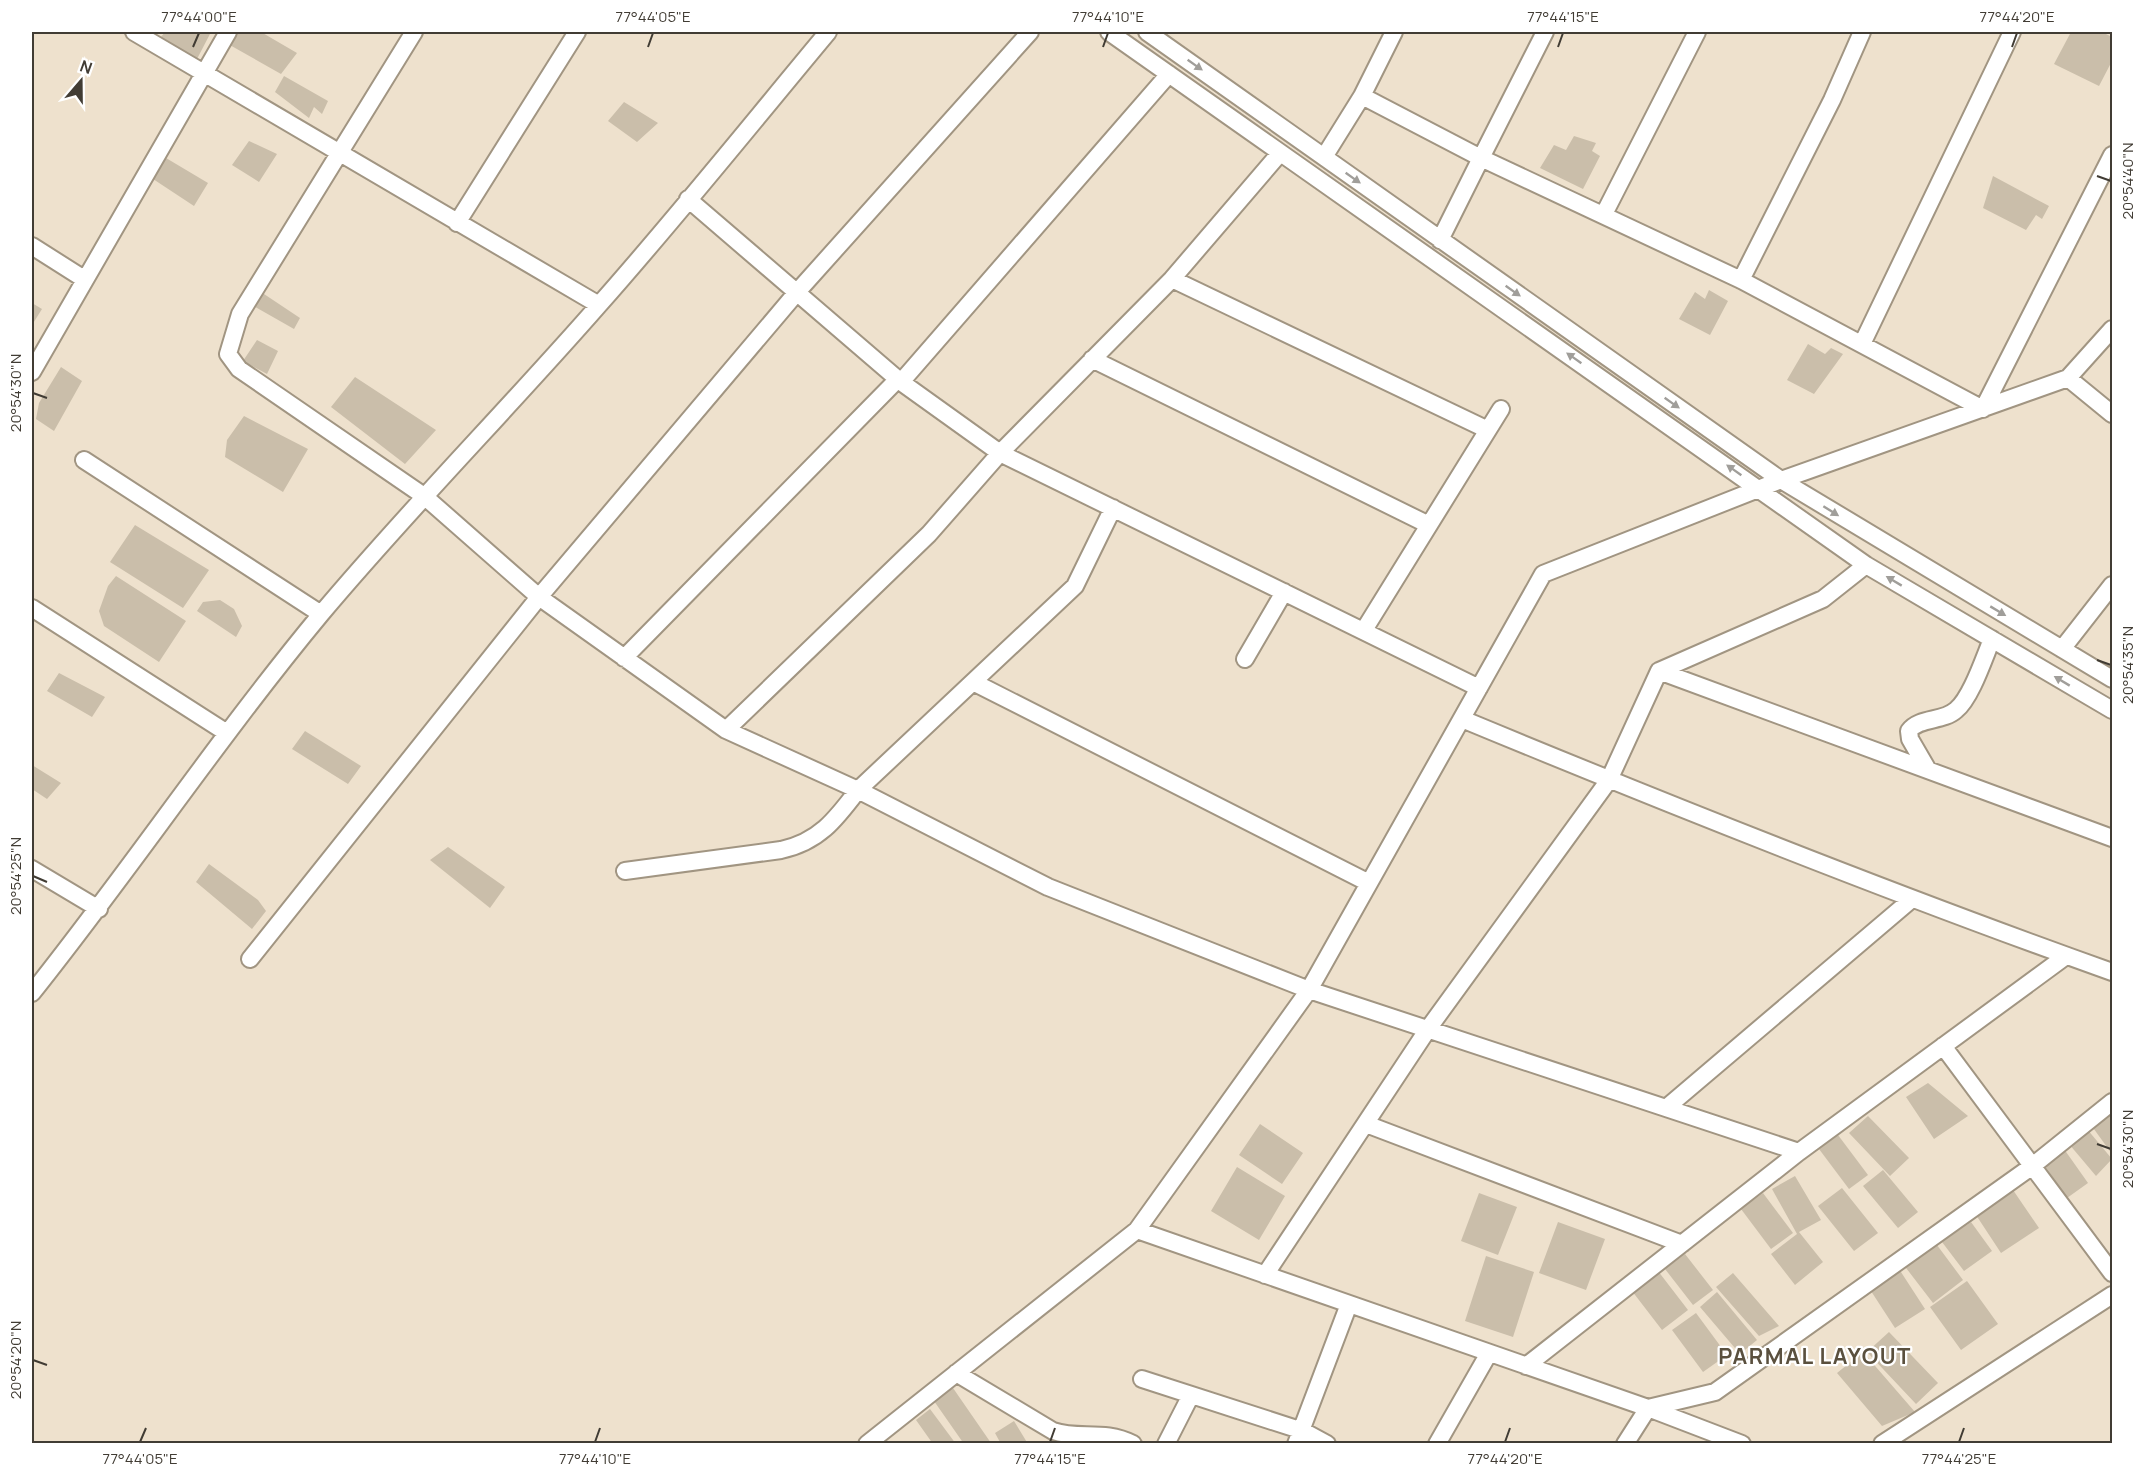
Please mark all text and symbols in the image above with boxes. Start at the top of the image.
text: 77°44'00"E [161,6,237,27]
text: 77°44'05"E [615,6,691,27]
text: 77°44'10"E [1072,6,1144,27]
text: 77°44'15"E [1527,6,1599,27]
text: 77°44'20"E [1980,6,2054,27]
north arrow [51,51,111,111]
text: N [77,55,95,79]
one-way arrow [1186,59,1202,71]
text: 20°54'40"N [2117,142,2138,220]
one-way arrow [1345,172,1361,184]
one-way arrow [1504,285,1520,297]
one-way arrow [1567,352,1583,364]
text: 20°54'30"N [5,354,26,432]
one-way arrow [1664,397,1680,408]
one-way arrow [1727,464,1743,476]
one-way arrow [1823,505,1839,516]
one-way arrow [1886,576,1902,587]
one-way arrow [1990,606,2007,616]
text: 20°54'35"N [2117,626,2138,704]
one-way arrow [2054,675,2070,686]
text: 20°54'25"N [5,837,26,915]
text: 20°54'30"N [2117,1110,2138,1188]
text: 20°54'20"N [5,1321,26,1399]
district label: PARMAL LAYOUT [1718,1341,1912,1371]
text: 77°44'05"E [102,1448,178,1469]
text: 77°44'10"E [559,1448,631,1469]
text: 77°44'15"E [1014,1448,1086,1469]
text: 77°44'20"E [1468,1448,1542,1469]
text: 77°44'25"E [1922,1448,1996,1469]

